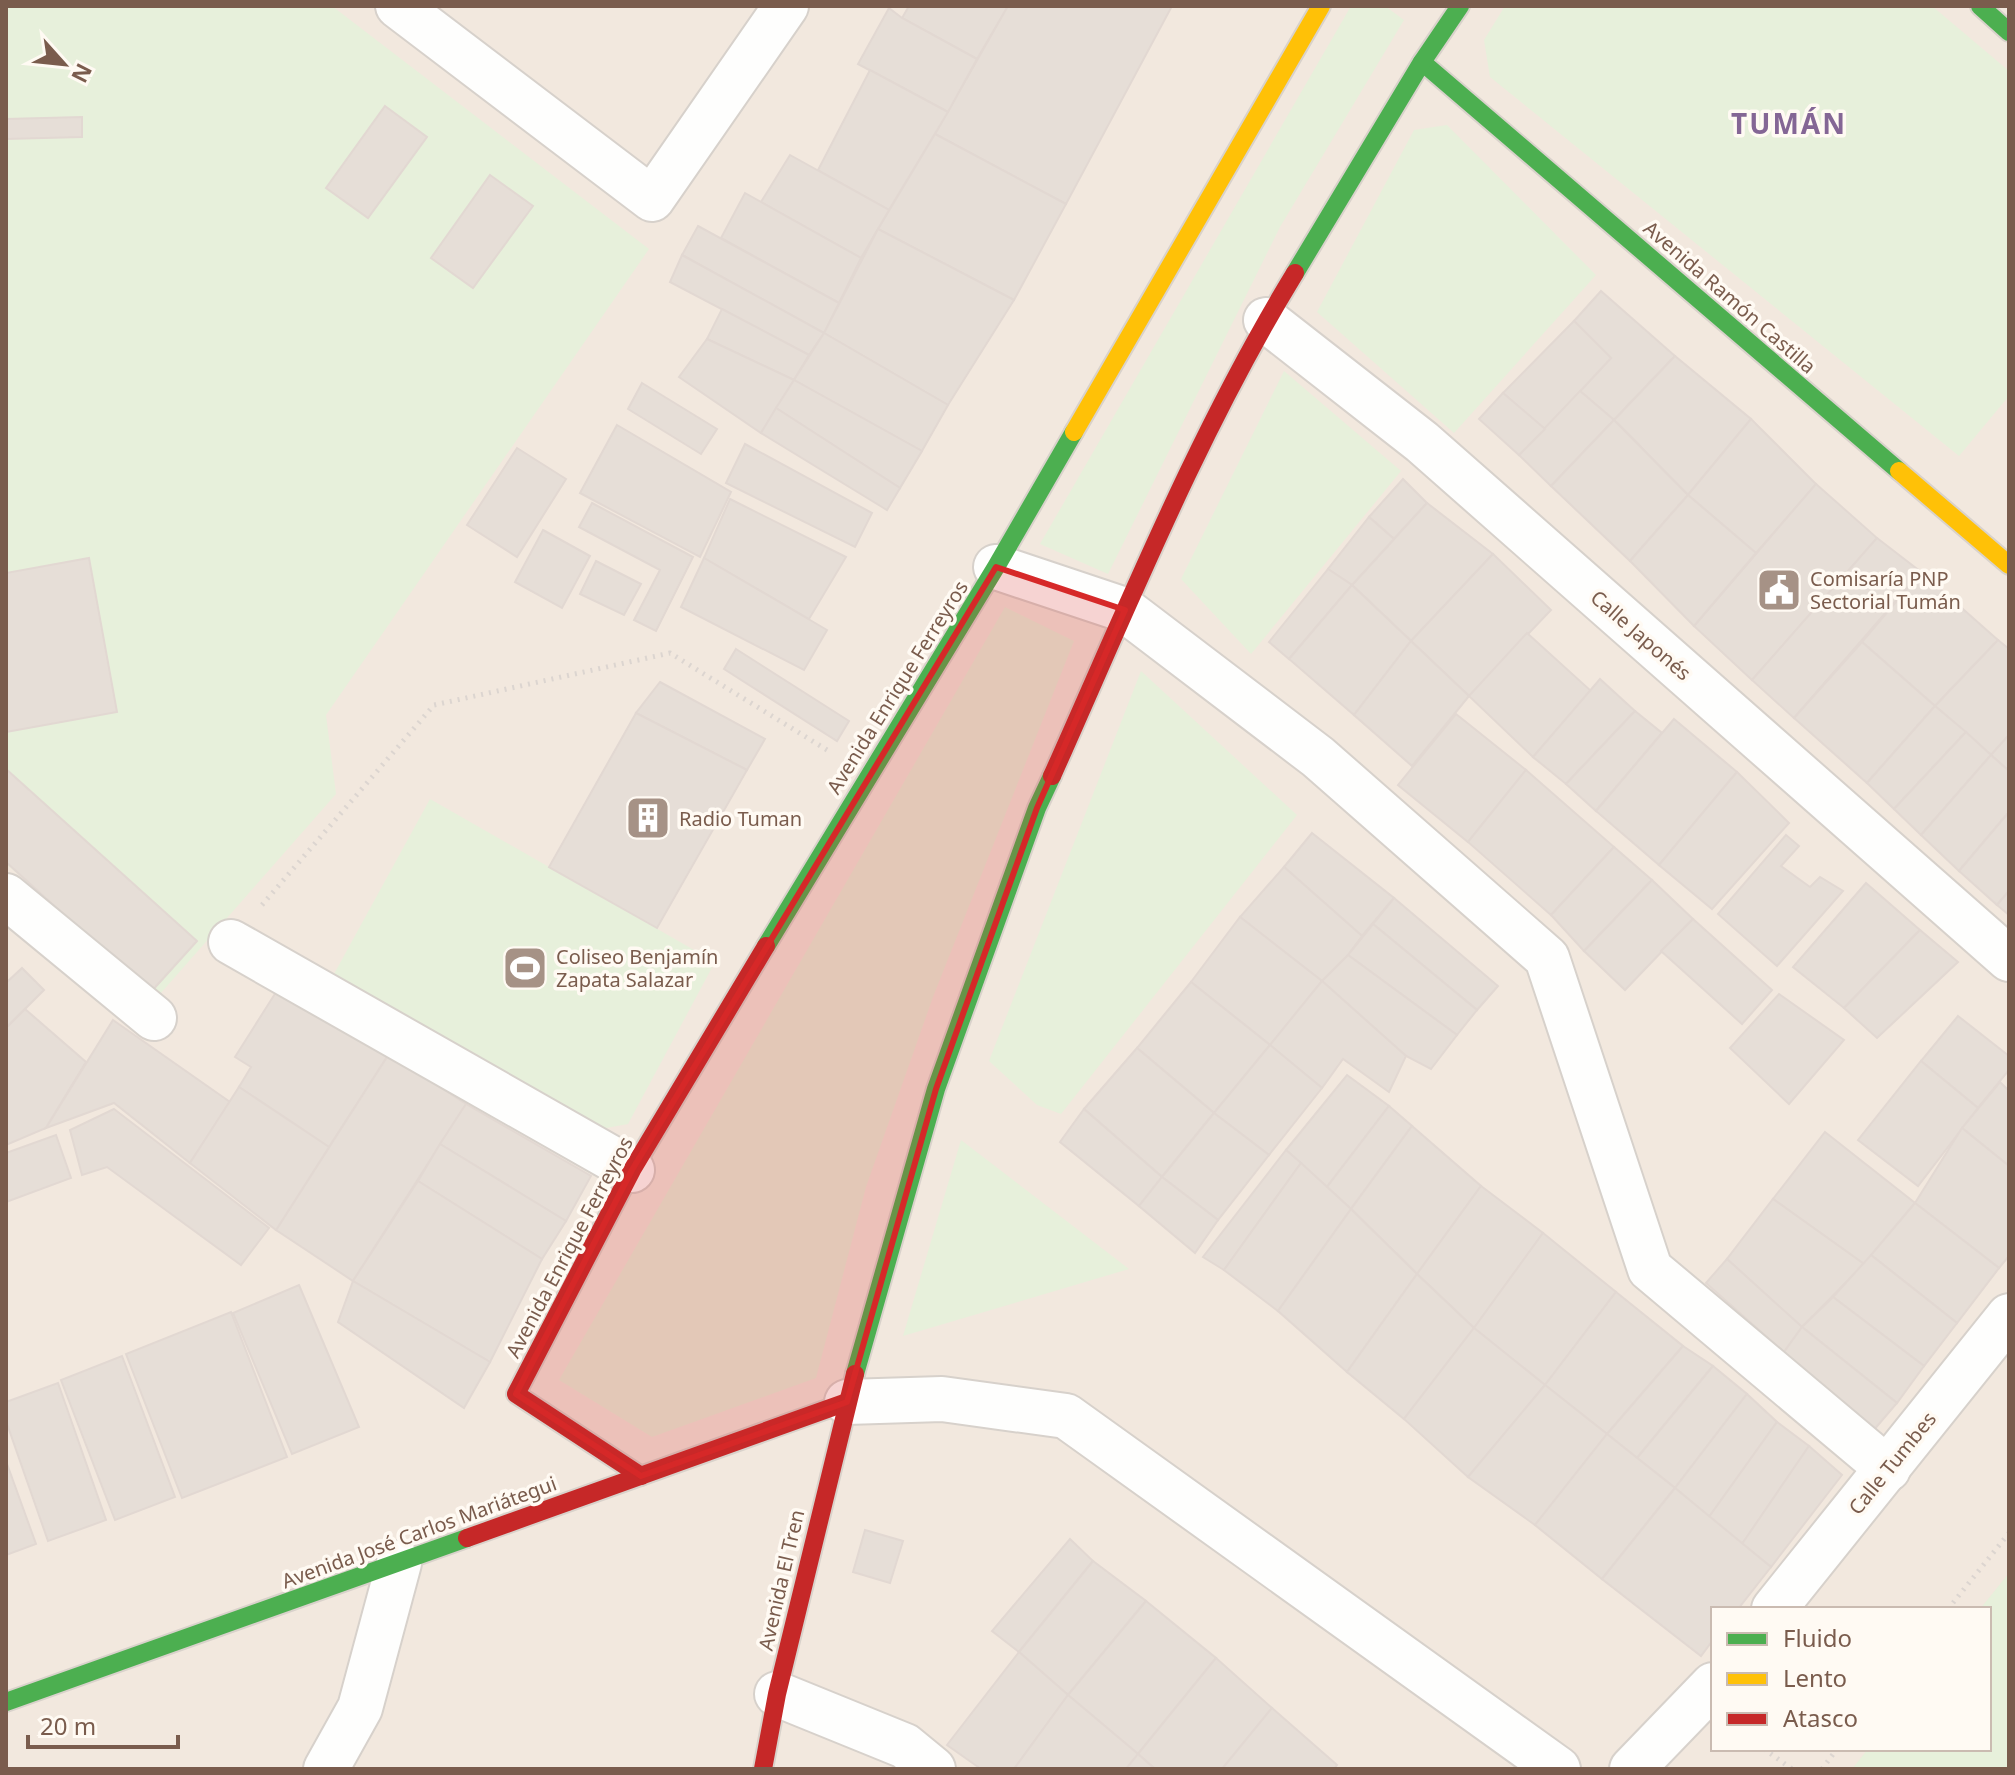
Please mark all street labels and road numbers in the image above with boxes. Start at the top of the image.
street label: Avenida Ramón Castilla [1638,215,1822,379]
street label: Avenida Enrique Ferreyros [820,575,974,799]
street label: Calle Japonés [1585,584,1697,686]
street label: Avenida Enrique Ferreyros [499,1132,639,1362]
street label: Calle Tumbes [1842,1406,1942,1520]
street label: Avenida José Carlos Mariátegui [278,1470,560,1594]
street label: Avenida El Tren [752,1507,810,1653]

